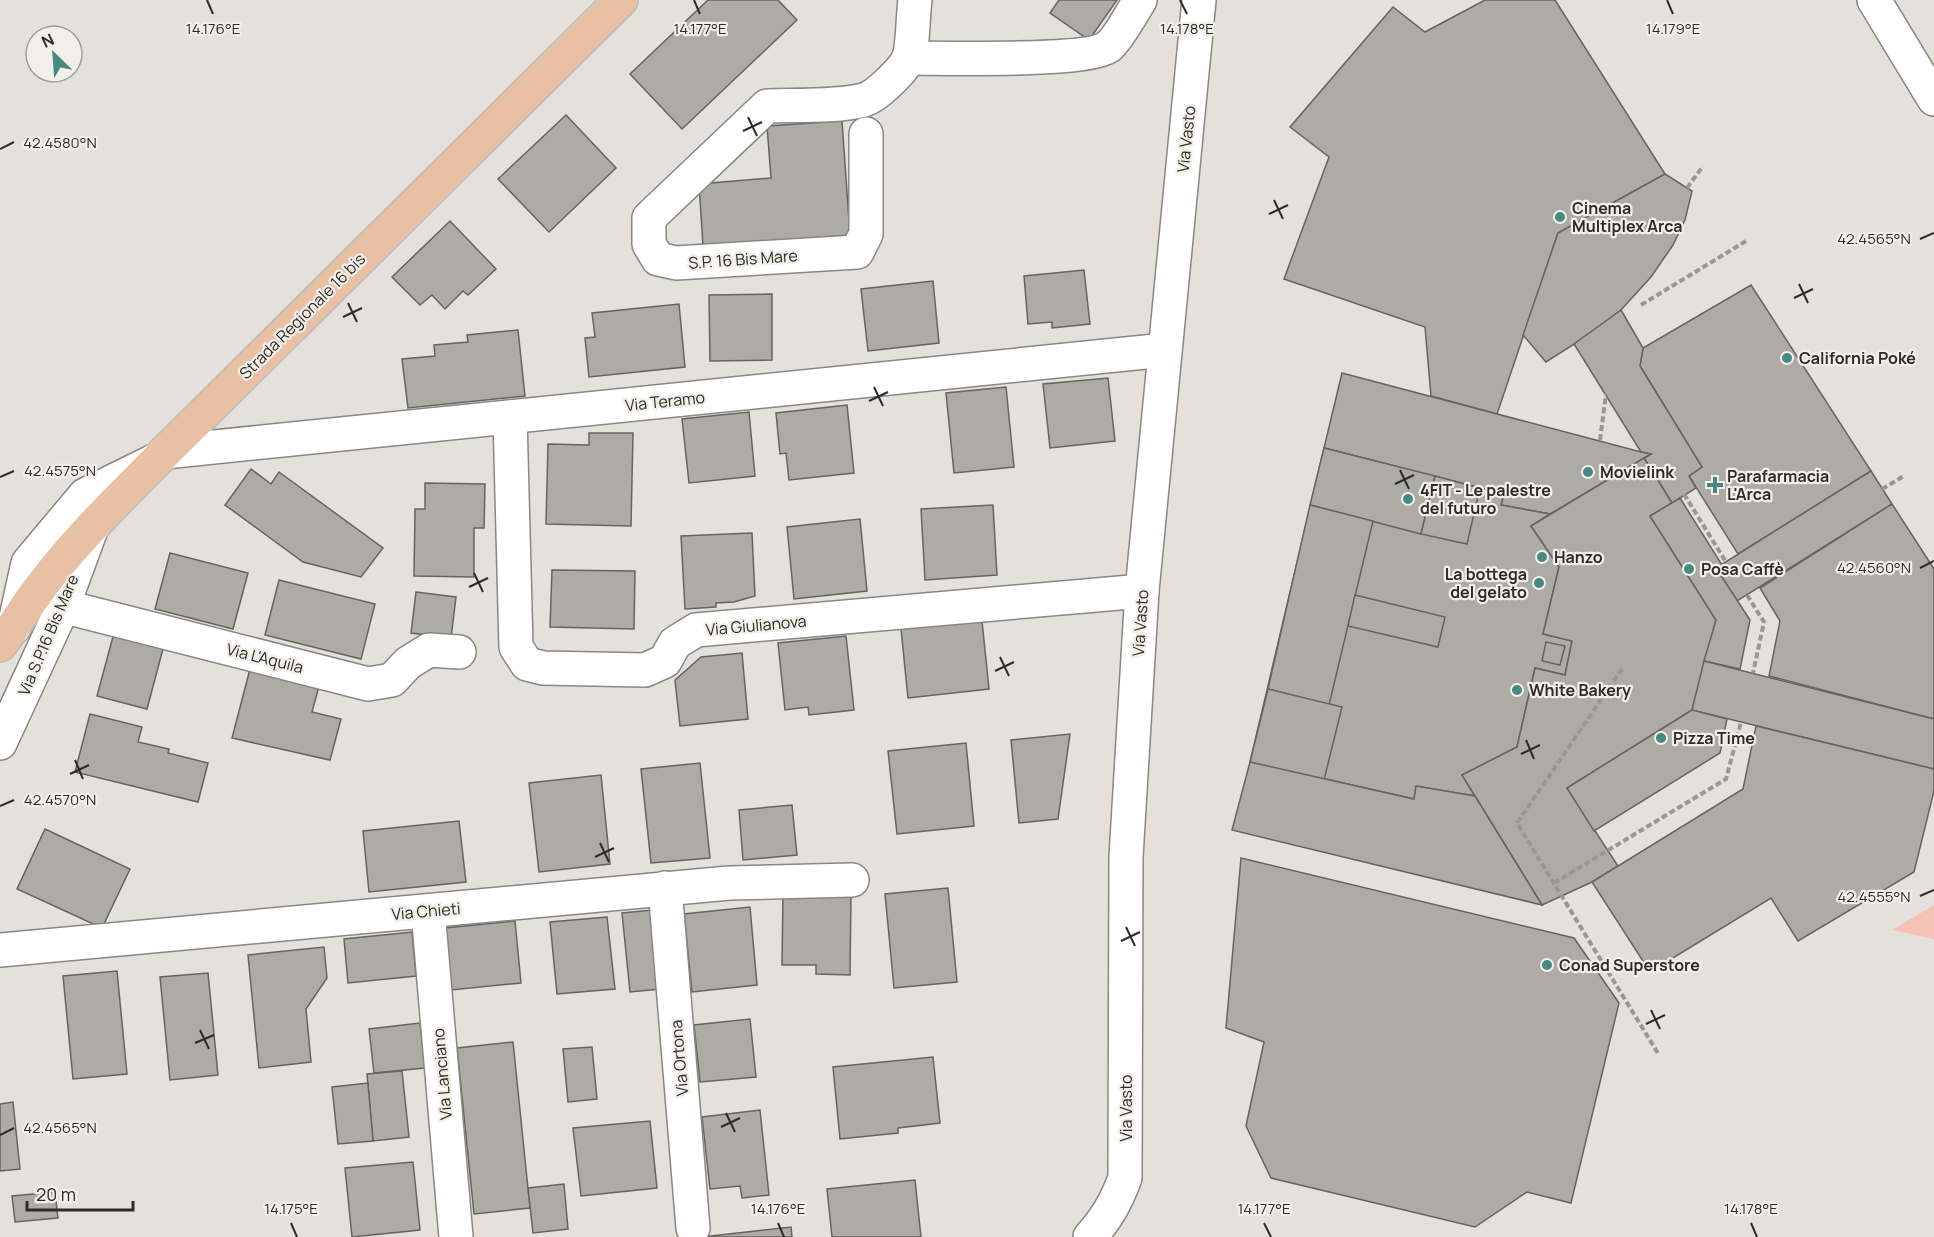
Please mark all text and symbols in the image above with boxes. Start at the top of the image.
text: 14.176°E [186,18,240,39]
text: 14.177°E [673,18,727,39]
text: 14.178°E [1160,18,1214,39]
text: 14.179°E [1646,18,1700,39]
north arrow [24,24,84,84]
text: N [38,28,58,53]
street label: Via Vasto [1172,105,1200,173]
text: 42.4580°N [23,132,97,153]
place label: Cinema Multiplex Arca [1572,197,1683,237]
marker: Cinema Multiplex Arca [1553,210,1567,224]
text: 42.4565°N [1837,228,1911,249]
street label: S.P. 16 Bis Mare [688,244,798,274]
street label: Strada Regionale 16 bis [234,248,370,384]
place label: California Poké [1799,347,1916,369]
marker: California Poké [1780,351,1794,365]
street label: Via Teramo [624,386,706,416]
text: 42.4575°N [24,460,96,481]
place label: Movielink [1600,461,1674,483]
marker: Movielink [1581,465,1595,479]
place label: Parafarmacia L'Arca [1727,465,1829,505]
marker: Parafarmacia L'Arca [1708,478,1722,492]
place label: 4FIT - Le palestre del futuro [1420,479,1551,519]
marker: 4FIT - Le palestre del futuro [1401,492,1415,506]
place label: Hanzo [1554,546,1603,568]
marker: Hanzo [1535,550,1549,564]
text: 42.4560°N [1837,557,1911,578]
place label: Posa Caffè [1701,558,1784,580]
marker: Posa Caffè [1682,562,1696,576]
place label: La bottega del gelato [1445,563,1527,603]
street label: Via S.P.16 Bis Mare [13,571,83,699]
marker: La bottega del gelato [1532,576,1546,590]
street label: Via Vasto [1127,589,1153,657]
street label: Via Giulianova [705,610,807,640]
street label: Via L'Aquila [224,638,306,678]
place label: White Bakery [1529,679,1631,701]
marker: White Bakery [1510,683,1524,697]
place label: Pizza Time [1673,727,1755,749]
marker: Pizza Time [1654,731,1668,745]
text: 42.4570°N [24,789,96,810]
text: 42.4555°N [1837,886,1911,907]
street label: Via Chieti [391,897,461,925]
place label: Conad Superstore [1559,954,1700,976]
marker: Conad Superstore [1540,958,1554,972]
street label: Via Ortona [665,1019,693,1097]
street label: Via Lanciano [427,1027,457,1121]
street label: Via Vasto [1115,1075,1137,1141]
text: 42.4565°N [23,1117,97,1138]
scale bar [27,1174,134,1212]
text: 20 m [36,1182,76,1206]
text: 14.175°E [264,1198,318,1219]
text: 14.176°E [751,1198,805,1219]
text: 14.177°E [1237,1198,1291,1219]
text: 14.178°E [1724,1198,1778,1219]

